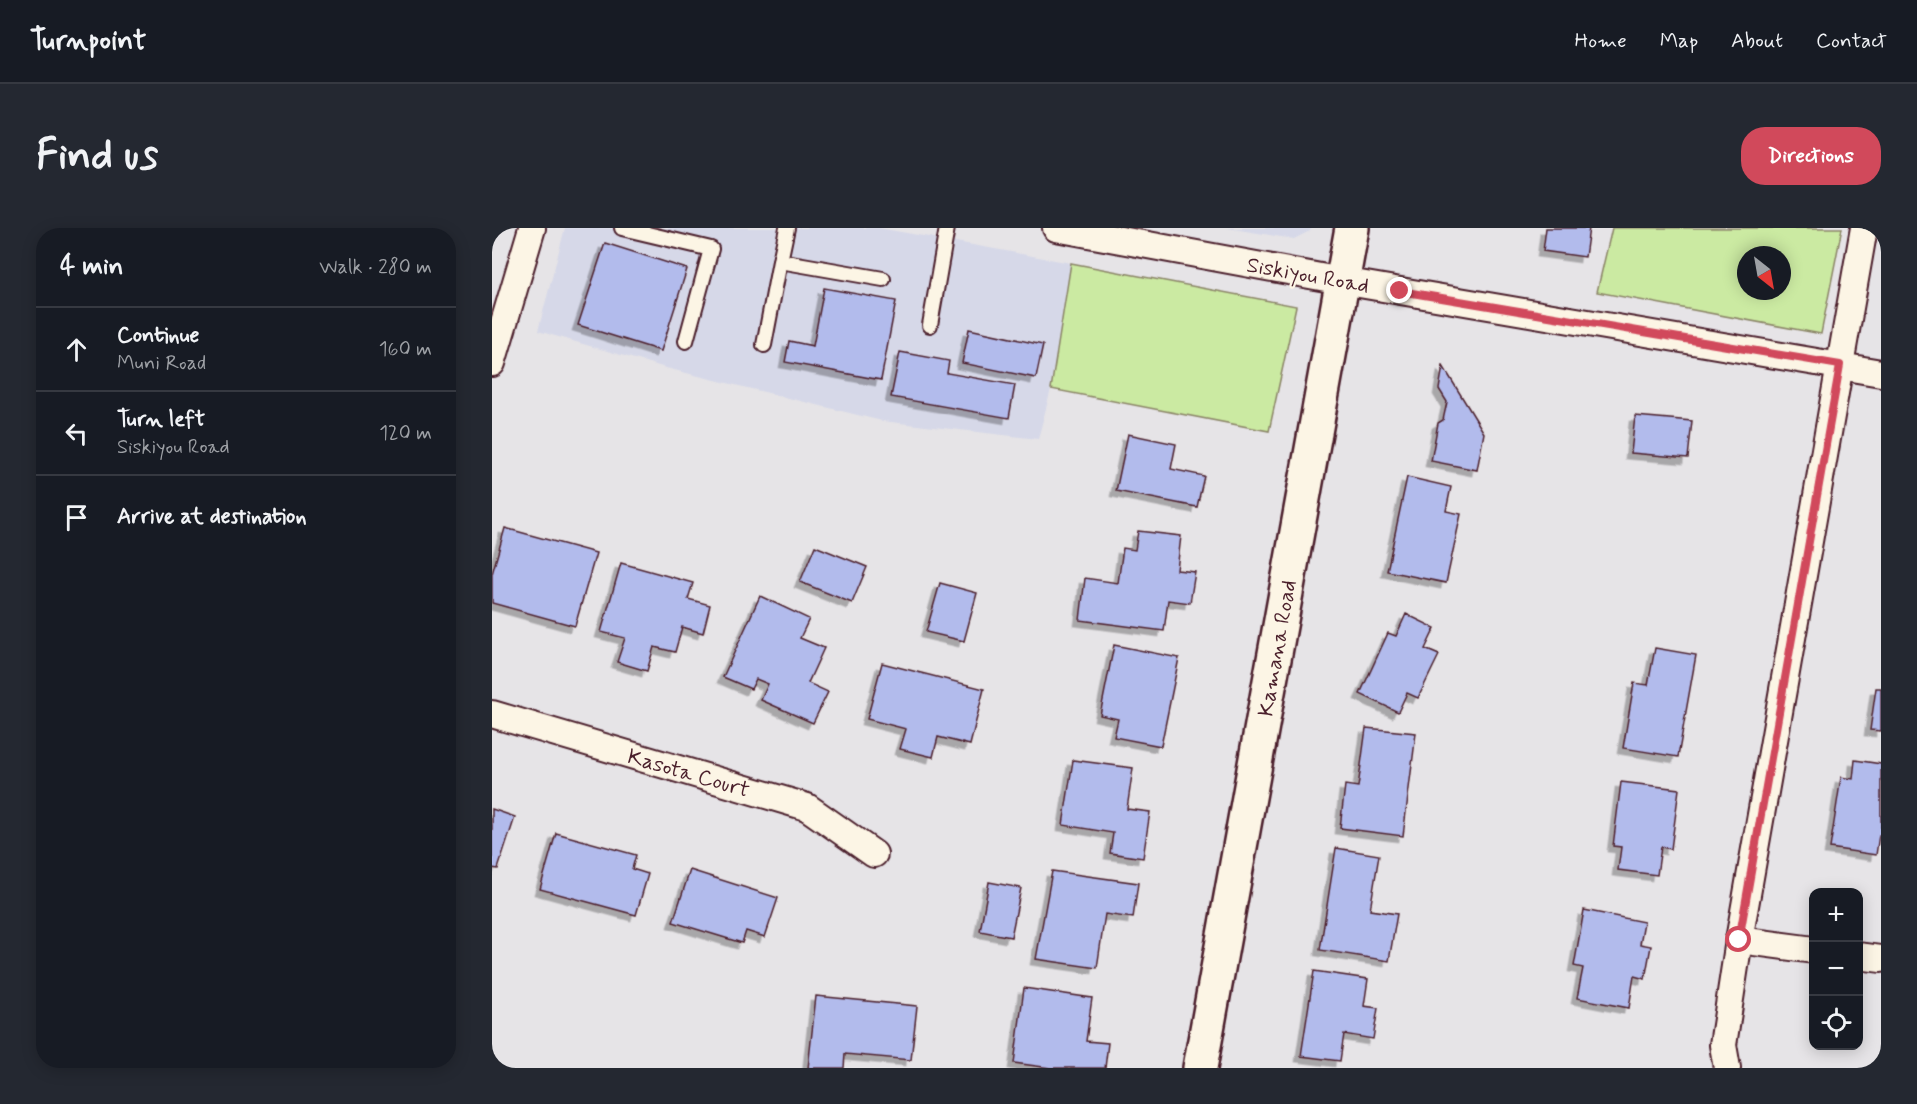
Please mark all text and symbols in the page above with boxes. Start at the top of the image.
text: Turnpoint [30,23,146,60]
text: Home [1575,27,1627,55]
text: Map [1660,27,1698,55]
text: About [1731,27,1783,55]
text: Contact [1816,27,1887,55]
button: Directions [1741,127,1881,185]
text: Find us [36,129,158,184]
north arrow [1737,246,1791,300]
text: 4 min [60,250,123,284]
street label: Siskiyou Road [1244,251,1371,301]
text: Walk · 280 m [319,254,432,281]
route end [1386,277,1412,303]
text: Continue [117,322,199,350]
icon: ahead [60,333,93,366]
text: 160 m [379,336,432,363]
text: Muni Road [117,350,206,377]
text: Turn left [117,406,205,434]
icon: left [60,417,93,450]
text: 120 m [379,420,432,447]
text: Siskiyou Road [117,434,230,461]
icon: arrive [60,501,93,534]
text: Arrive at destination [117,503,307,531]
street label: Kamana Road [1252,578,1304,719]
street label: Kasota Court [624,743,753,805]
map controls [1809,888,1863,1050]
button: + [1809,888,1863,942]
route start [1725,926,1751,952]
button: − [1809,942,1863,996]
button: locate [1809,996,1863,1050]

